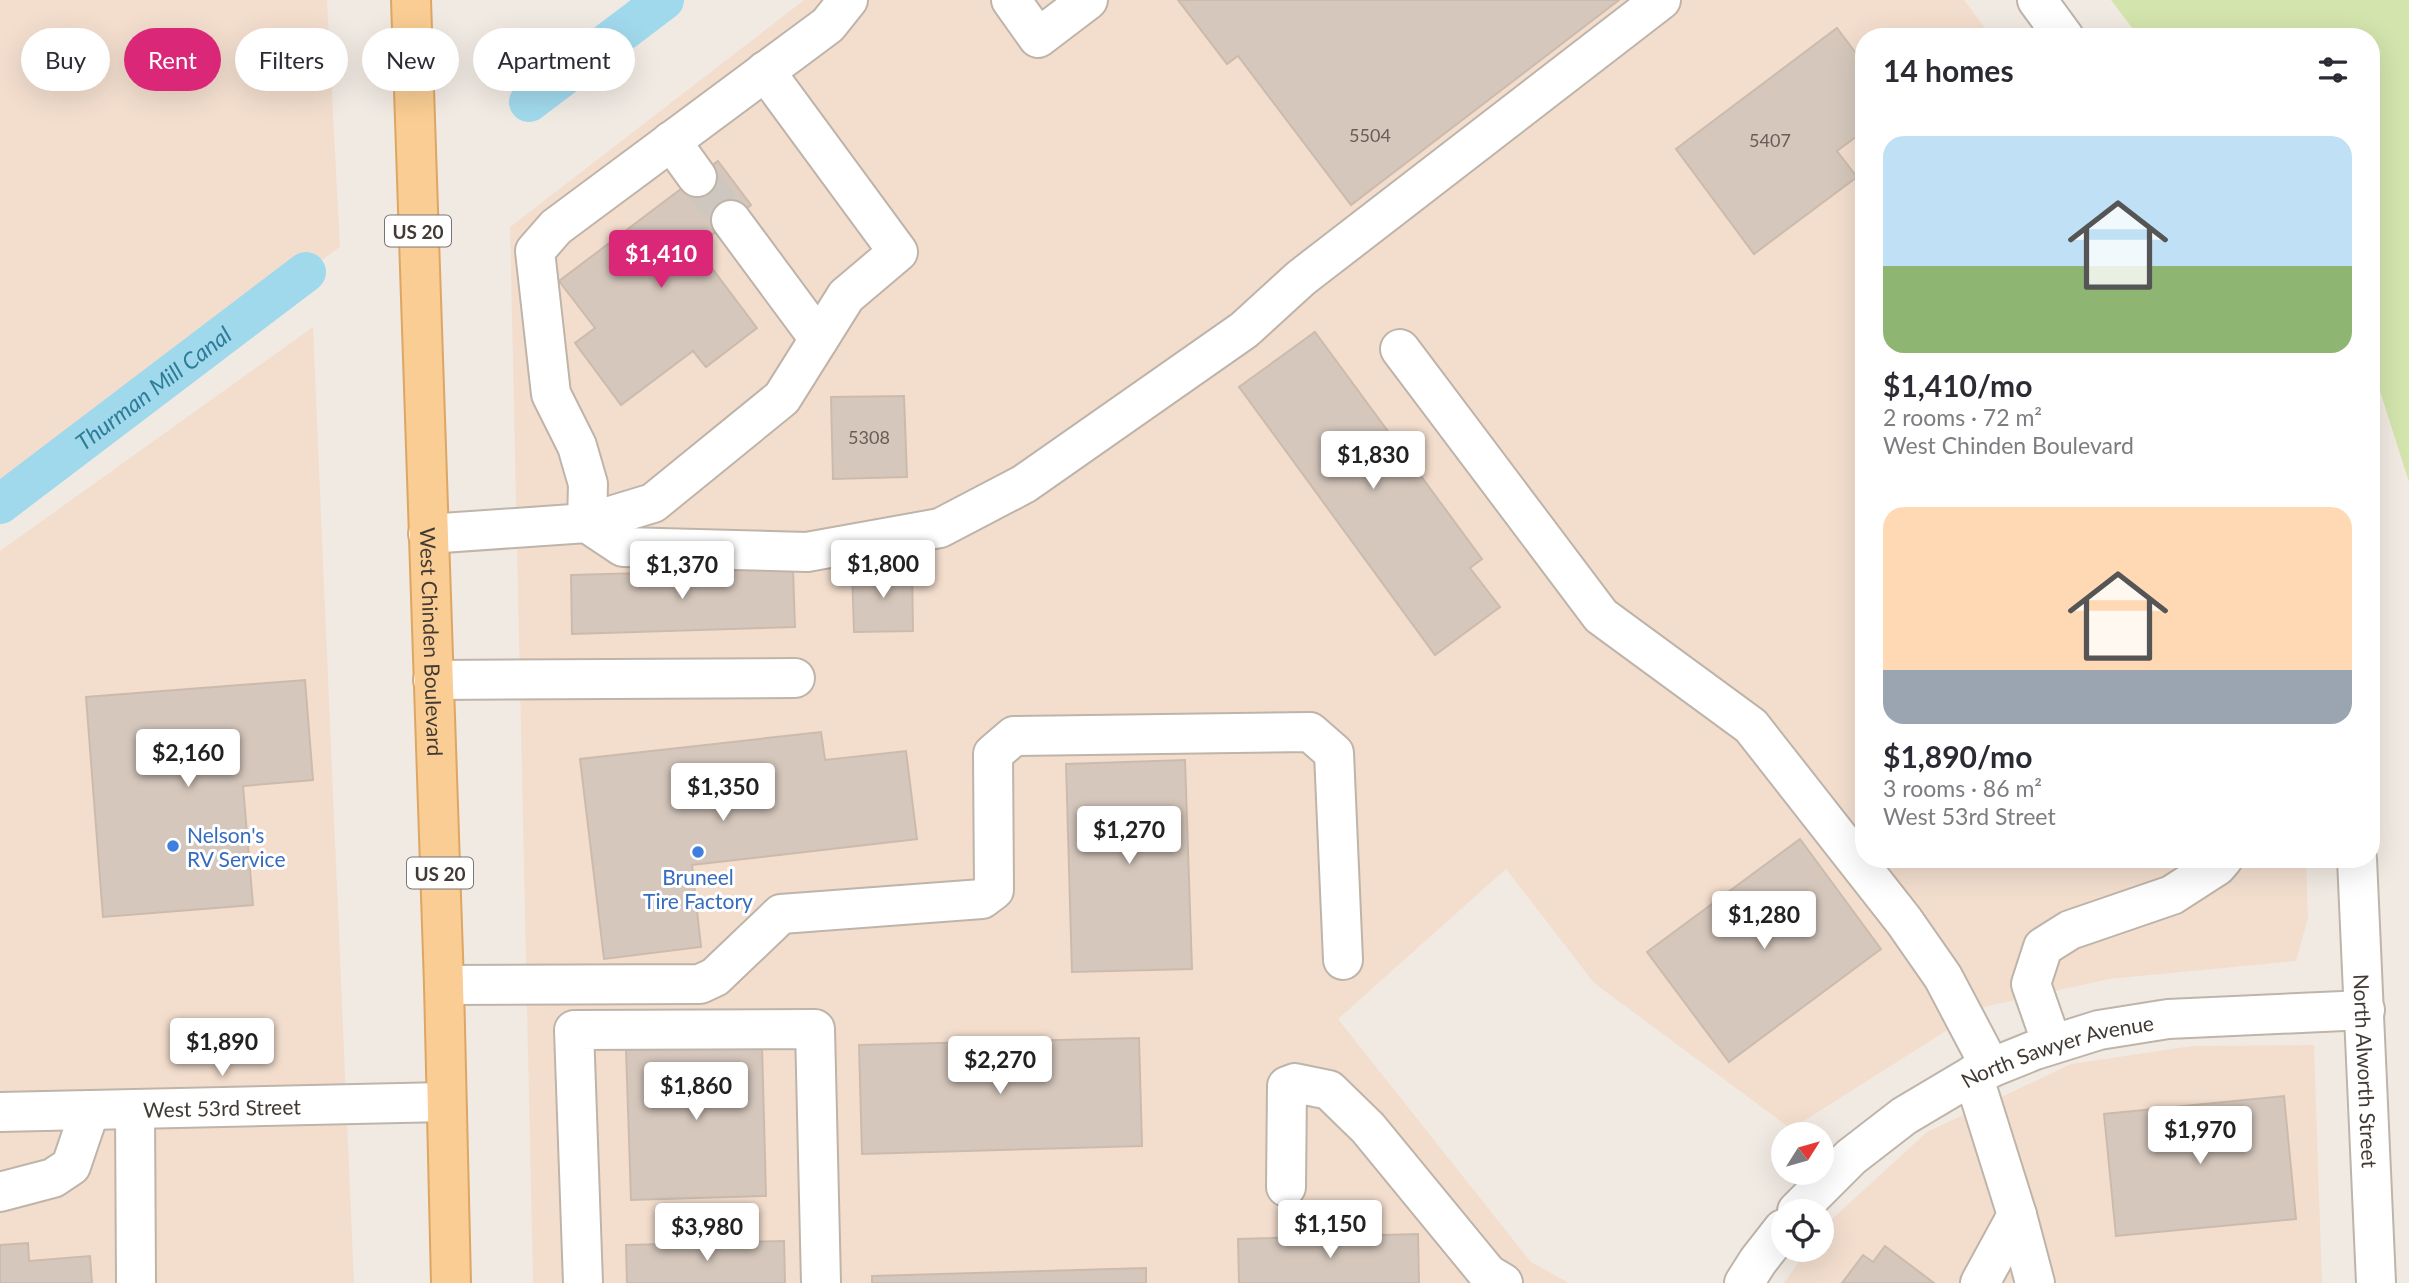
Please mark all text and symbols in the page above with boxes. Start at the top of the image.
chip: Buy [21,28,110,91]
chip: Rent [124,28,221,91]
chip: Filters [235,28,348,91]
chip: New [362,28,459,91]
chip: Apartment [473,28,635,91]
icon: filters [2314,51,2352,89]
text: 14 homes [1883,52,2014,88]
house number: 5504 [1349,124,1391,146]
house number: 5407 [1749,129,1791,151]
icon: home [2055,182,2181,308]
road number: US 20 [385,216,451,246]
pin: $1,410 [604,230,718,290]
text: $1,410 [625,239,697,267]
water label: Thurman Mill Canal [70,320,236,456]
text: $1,410/mo [1883,367,2032,403]
text: 2 rooms · 72 m² [1883,403,2042,431]
house number: 5308 [848,426,890,448]
text: West Chinden Boulevard [1883,431,2134,459]
pin: $1,830 [1316,432,1430,491]
text: $1,830 [1337,440,1409,468]
street label: West Chinden Boulevard [416,527,449,757]
pin: $1,800 [826,540,940,600]
pin: $1,370 [625,542,739,601]
text: $1,800 [847,549,919,577]
text: $1,370 [646,550,718,578]
icon: home [2055,553,2181,679]
pin: $2,160 [131,730,245,789]
text: $2,160 [152,738,224,766]
text: $1,890/mo [1883,738,2032,774]
pin: $1,350 [666,764,780,823]
text: $1,350 [687,772,759,800]
text: 3 rooms · 86 m² [1883,774,2042,802]
text: West 53rd Street [1883,802,2056,830]
pin: $1,270 [1072,806,1186,866]
text: $1,270 [1093,815,1165,843]
place label: Nelson's RV Service [187,822,285,871]
marker: Nelson's RV Service [165,838,181,854]
marker: Bruneel Tire Factory [690,844,706,860]
road number: US 20 [407,858,473,888]
place label: Bruneel Tire Factory [643,864,753,913]
pin: $1,280 [1707,892,1821,951]
text: $1,280 [1728,900,1800,928]
street label: North Alworth Street [2350,973,2383,1169]
street label: North Sawyer Avenue [1956,1009,2155,1092]
pin: $1,890 [165,1018,279,1078]
text: $1,890 [186,1027,258,1055]
pin: $2,270 [943,1036,1057,1096]
text: $2,270 [964,1045,1036,1073]
pin: $1,860 [639,1062,753,1122]
text: $1,860 [660,1071,732,1099]
street label: West 53rd Street [143,1093,302,1121]
pin: $1,970 [2143,1106,2257,1166]
text: $1,970 [2164,1115,2236,1143]
north arrow [1771,1122,1834,1185]
map controls [1771,1122,1834,1262]
button: locate [1771,1199,1834,1262]
pin: $1,150 [1273,1200,1387,1260]
pin: $3,980 [650,1204,764,1263]
text: $1,150 [1294,1209,1366,1237]
text: $3,980 [671,1212,743,1240]

